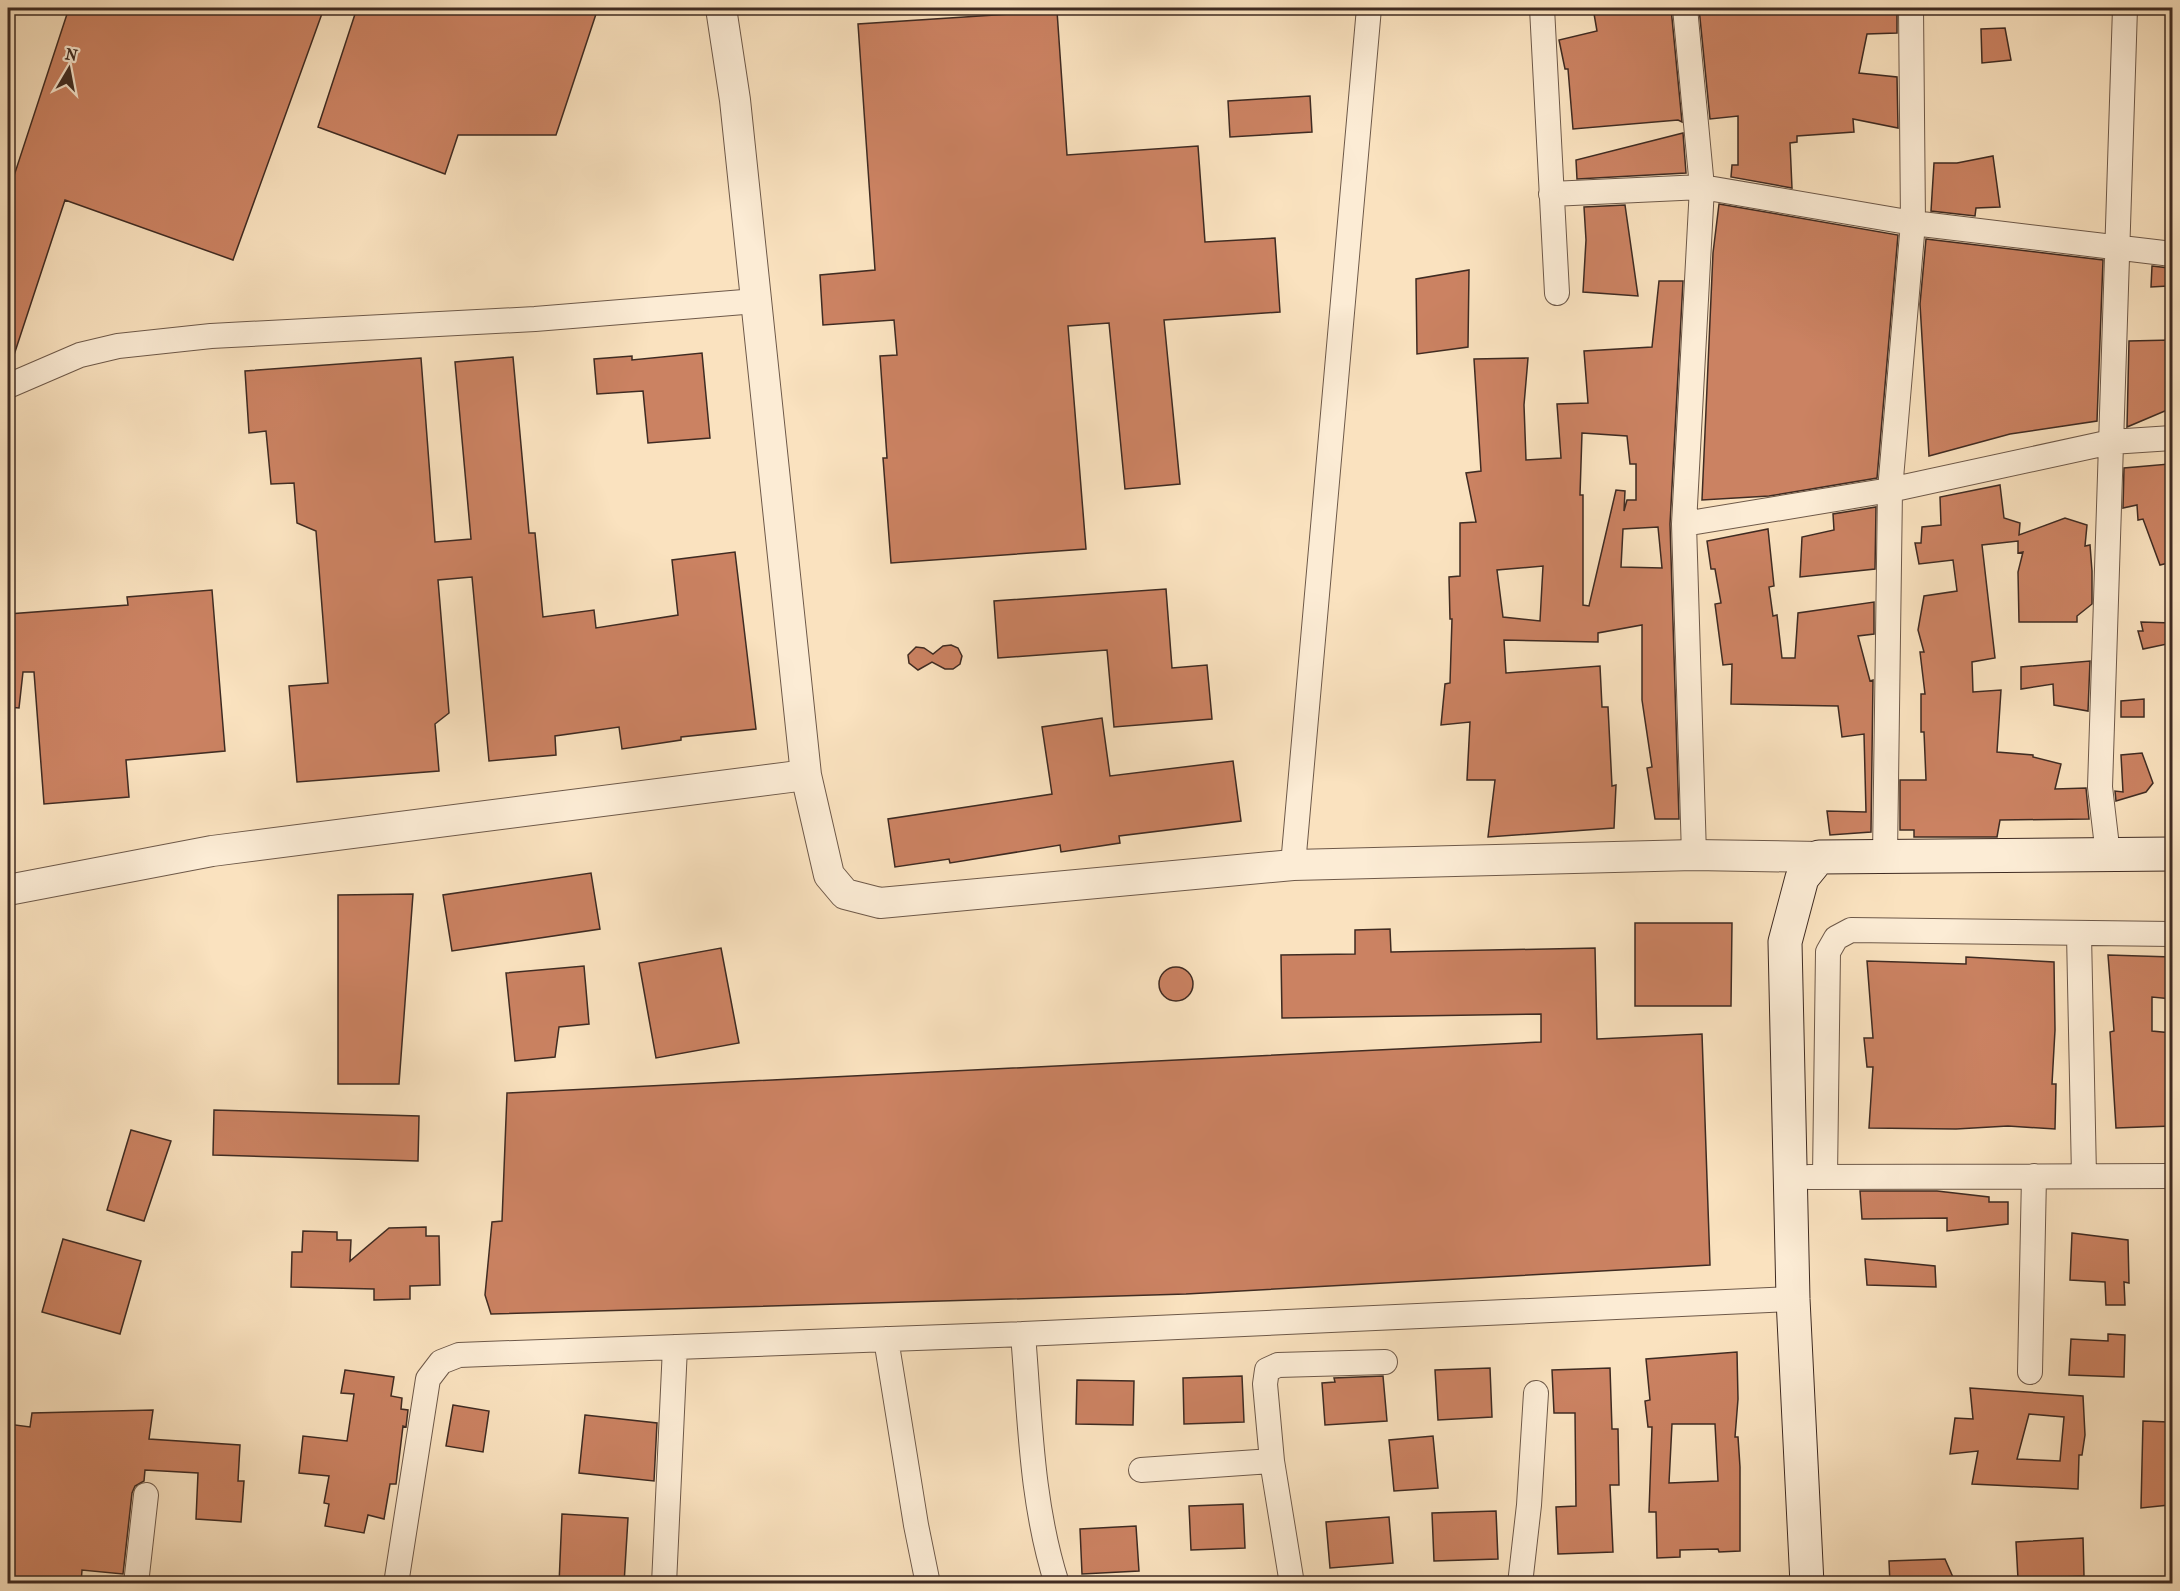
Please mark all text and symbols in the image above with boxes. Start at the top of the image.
north arrow [39,39,99,99]
text: N [64,44,80,65]

